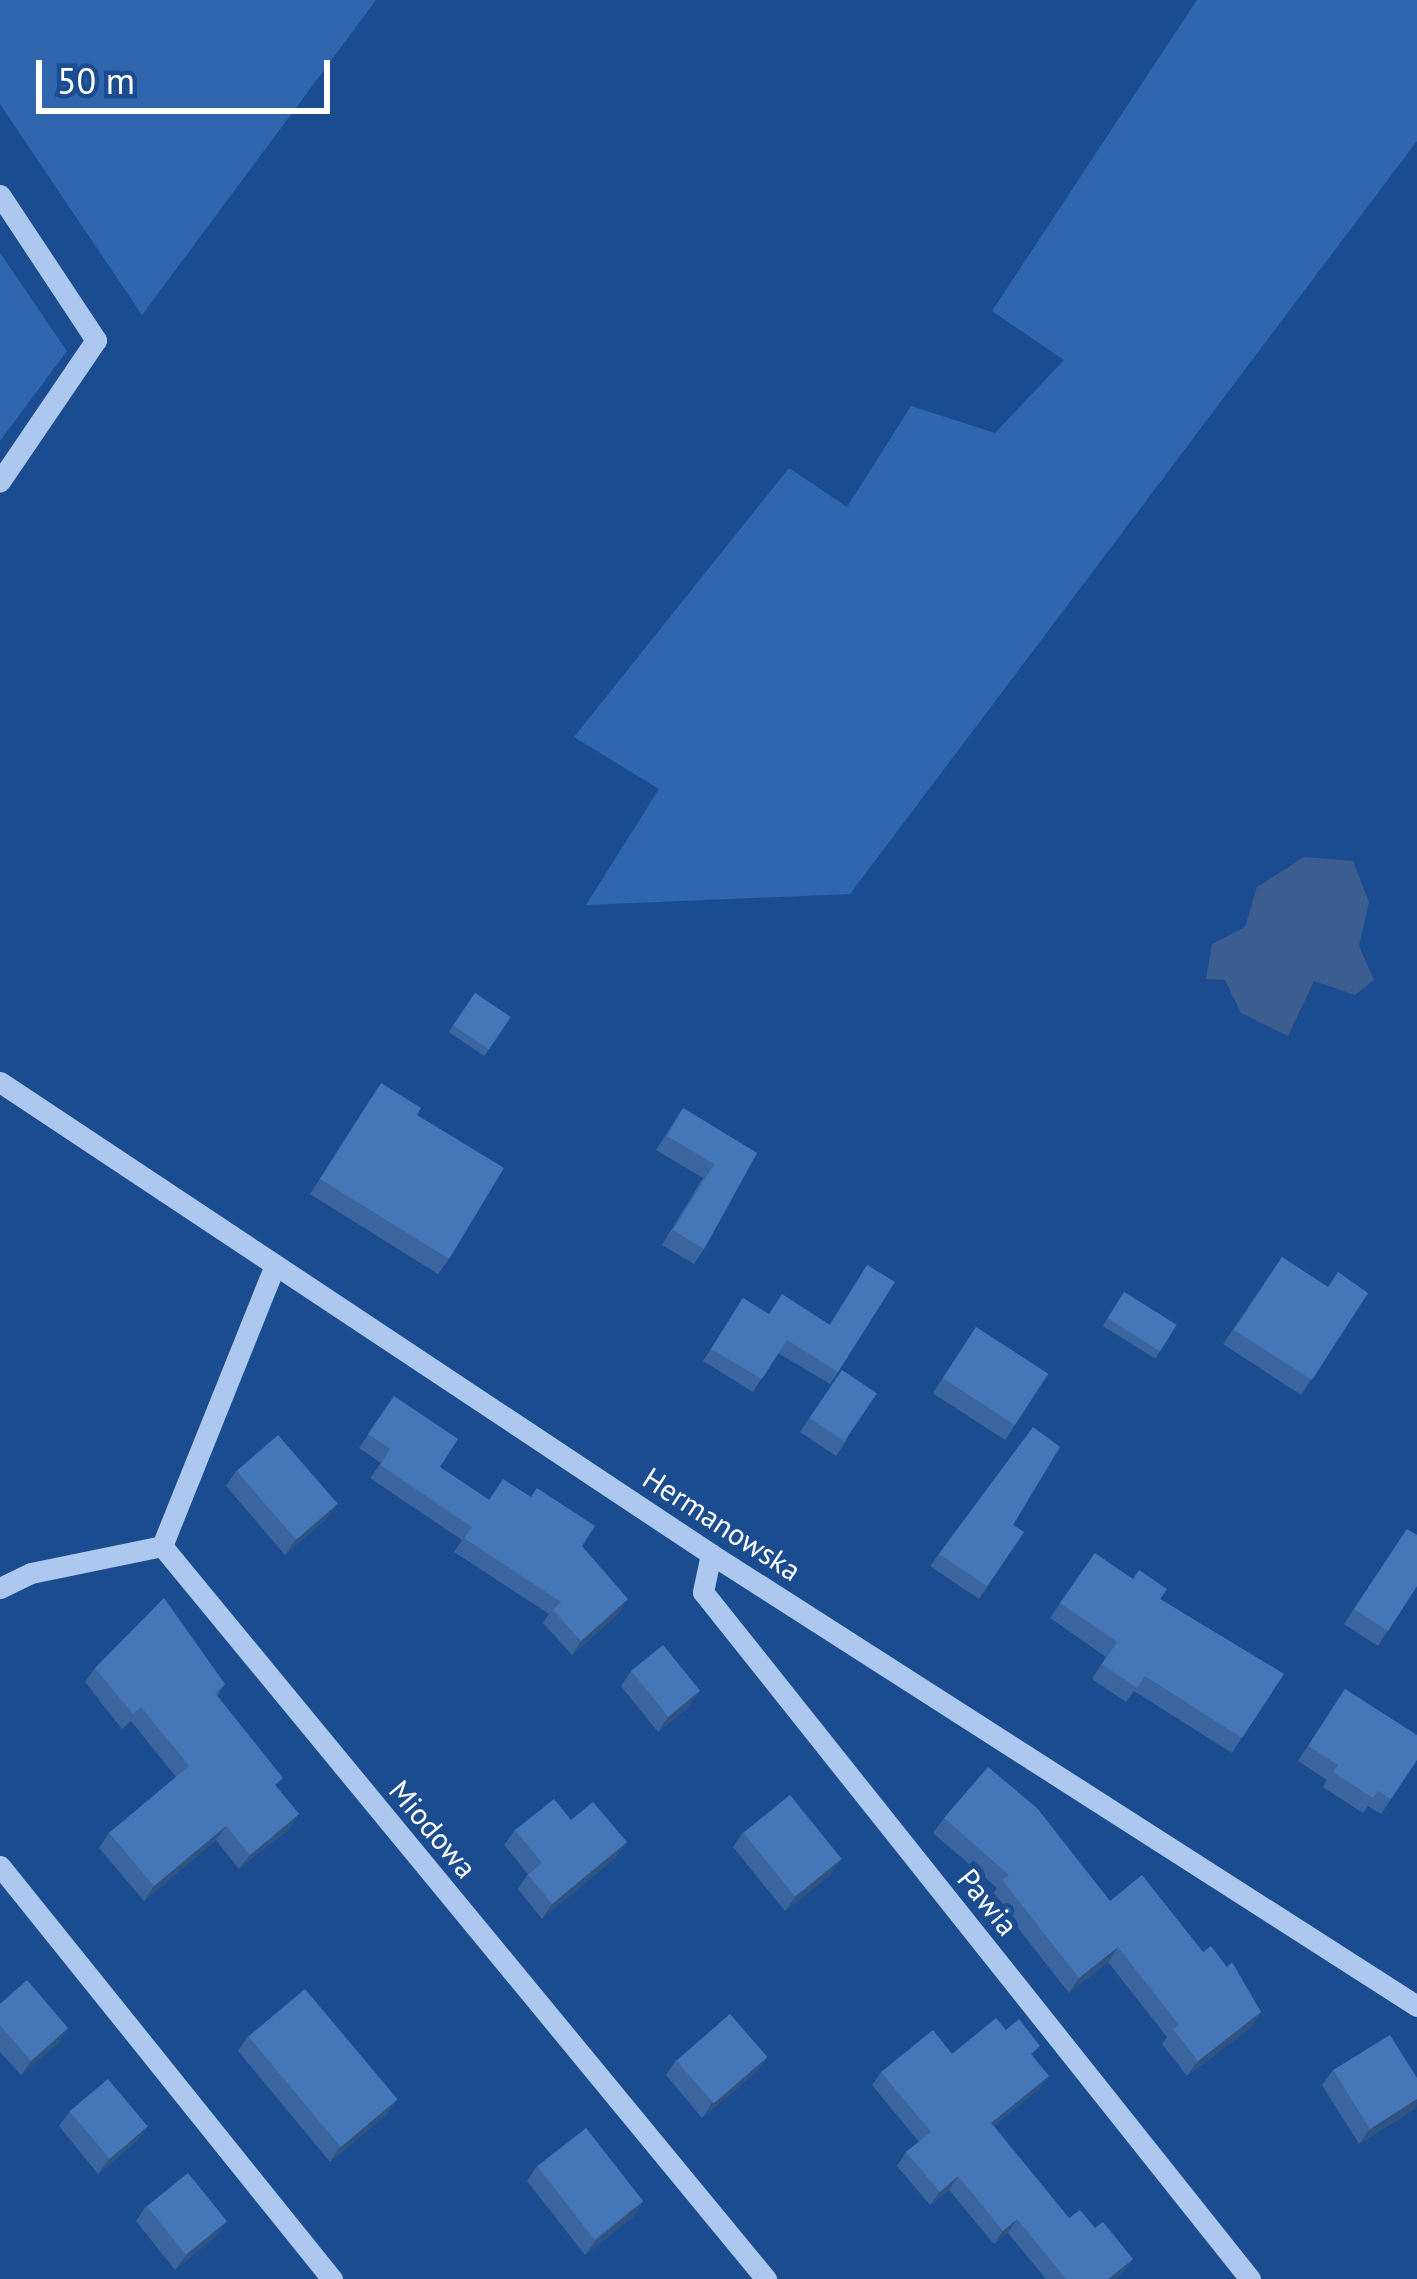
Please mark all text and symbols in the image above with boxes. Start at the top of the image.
scale bar [42,36,336,110]
text: 50 m [57,57,135,104]
street label: Hermanowska [636,1460,808,1588]
street label: Miodowa [382,1773,484,1885]
street label: Pawia [950,1861,1026,1943]

